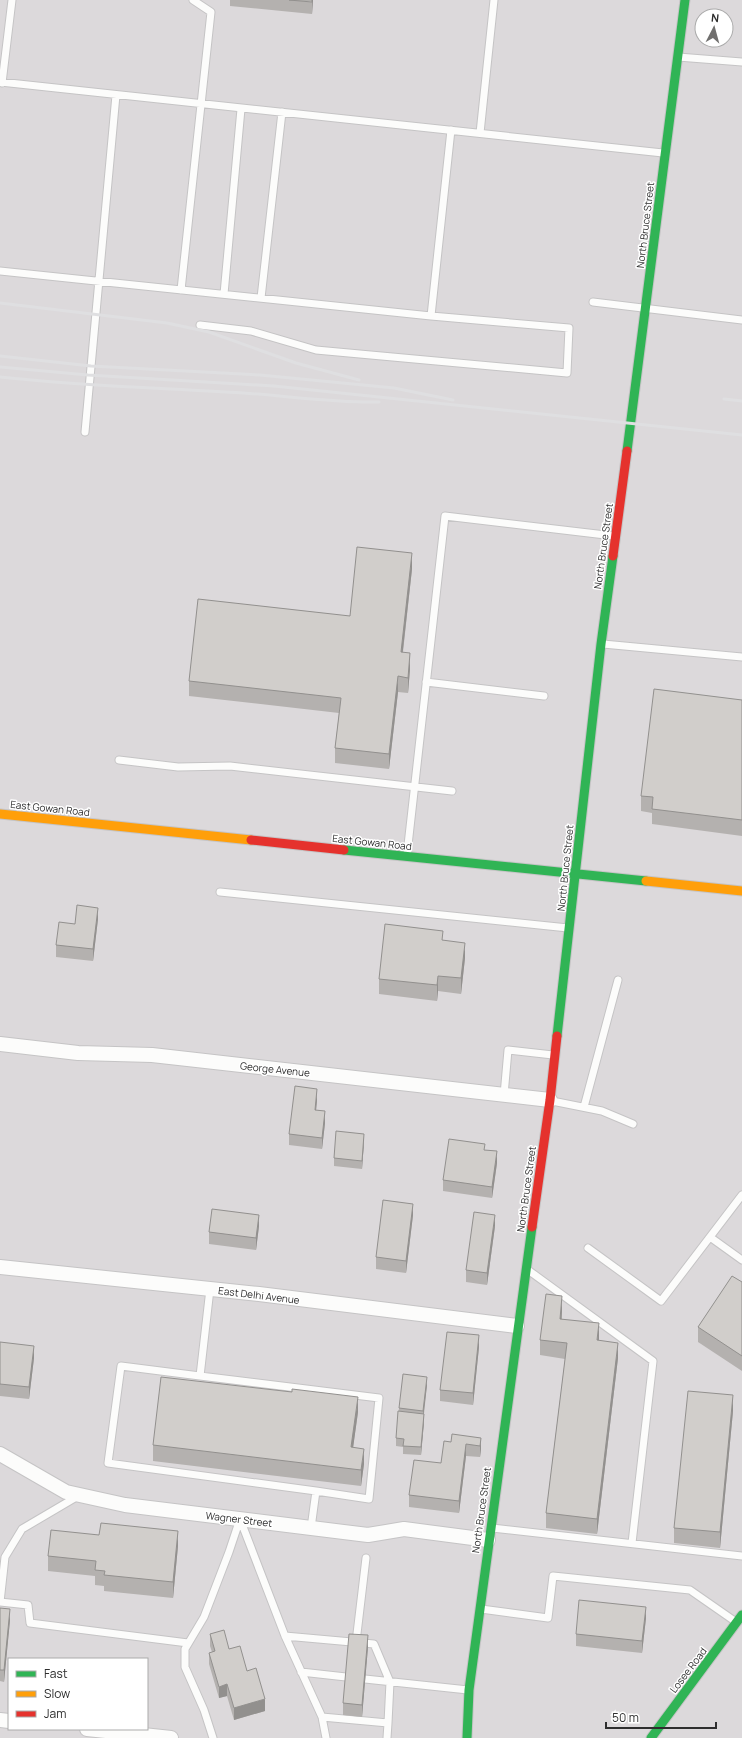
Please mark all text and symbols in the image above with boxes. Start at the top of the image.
north arrow [694,8,734,48]
text: N [710,10,720,25]
street label: North Bruce Street [633,181,657,269]
street label: North Bruce Street [590,502,616,590]
street label: East Gowan Road [10,797,91,819]
street label: North Bruce Street [554,824,576,912]
street label: East Gowan Road [332,831,413,853]
street label: George Avenue [239,1058,311,1080]
street label: North Bruce Street [513,1145,539,1233]
street label: East Delhi Avenue [217,1283,301,1307]
street label: North Bruce Street [468,1466,494,1554]
street label: Wagner Street [205,1508,273,1530]
street label: Losee Road [666,1644,710,1696]
legend [8,1658,148,1730]
text: Fast [44,1665,68,1682]
text: Slow [44,1685,70,1702]
scale bar [606,1704,716,1730]
text: Jam [44,1705,66,1722]
text: 50 m [612,1709,639,1726]

